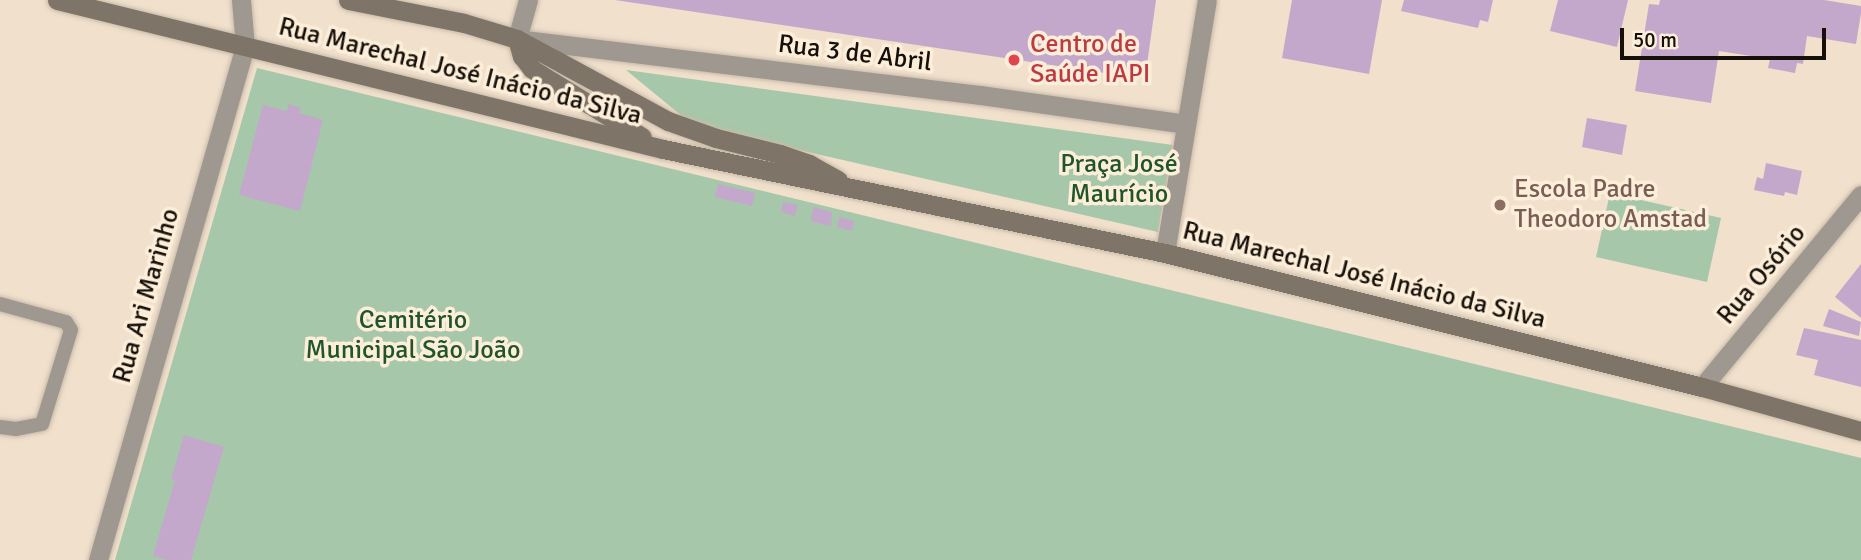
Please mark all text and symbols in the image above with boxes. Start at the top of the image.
street label: Rua Marechal José Inácio da Silva [275,12,645,132]
scale bar [1623,14,1829,58]
text: 50 m [1633,27,1677,53]
street label: Rua 3 de Abril [776,29,934,79]
place label: Centro de Saúde IAPI [1030,29,1150,90]
marker: Centro de Saúde IAPI [1004,50,1024,70]
park label: Praça José Maurício [1060,149,1178,210]
place label: Escola Padre Theodoro Amstad [1514,174,1707,235]
marker: Escola Padre Theodoro Amstad [1492,197,1508,213]
street label: Rua Ari Marinho [107,205,187,387]
street label: Rua Marechal José Inácio da Silva [1179,216,1549,336]
street label: Rua Osório [1711,219,1813,331]
park label: Cemitério Municipal São João [306,305,520,366]

